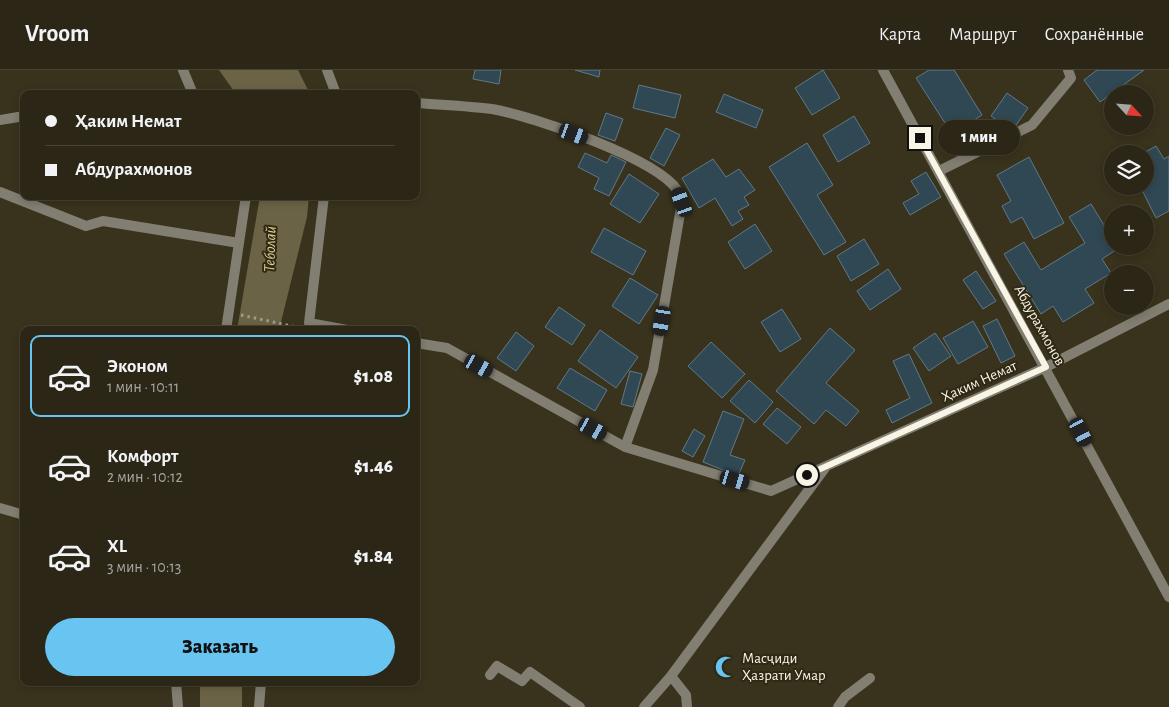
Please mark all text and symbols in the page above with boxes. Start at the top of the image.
text: Vroom [25,22,89,46]
text: Карта [879,26,921,44]
text: Маршрут [949,26,1017,44]
text: Сохранённые [1045,26,1144,44]
north arrow [1104,85,1154,135]
map controls [1104,85,1154,315]
text: Ҳаким Немат [75,112,181,131]
callout: 1 мин [938,120,1020,156]
car [557,122,590,146]
route end [909,127,931,149]
text: 1 мин [961,129,997,145]
button: layers [1104,145,1154,195]
text: Абдурахмонов [75,160,192,179]
car [669,185,694,219]
button: + [1104,205,1154,255]
water label: Теболай [261,226,279,272]
button: − [1104,265,1154,315]
street label: Абдурахмонов [1011,283,1068,368]
car [652,305,671,337]
car [462,352,495,380]
icon: car [47,354,92,399]
text: Эконом [107,357,168,376]
street label: Ҳаким Немат [939,358,1020,405]
text: $1.08 [354,367,393,386]
text: 1 мин · 10:11 [107,379,179,395]
car [576,415,609,443]
car [1067,415,1094,449]
icon: car [47,444,92,489]
text: Комфорт [107,447,178,466]
text: $1.46 [354,457,393,476]
route start [796,464,818,486]
car [718,468,751,492]
text: 2 мин · 10:12 [107,469,183,485]
icon: car [47,534,92,579]
text: XL [107,537,127,556]
text: $1.84 [354,547,393,566]
text: 3 мин · 10:13 [107,559,181,575]
button: Заказать [45,618,395,676]
place label: Масҷиди Ҳазрати Умар [742,651,826,683]
mosque icon: Масҷиди Ҳазрати Умар [713,654,739,680]

